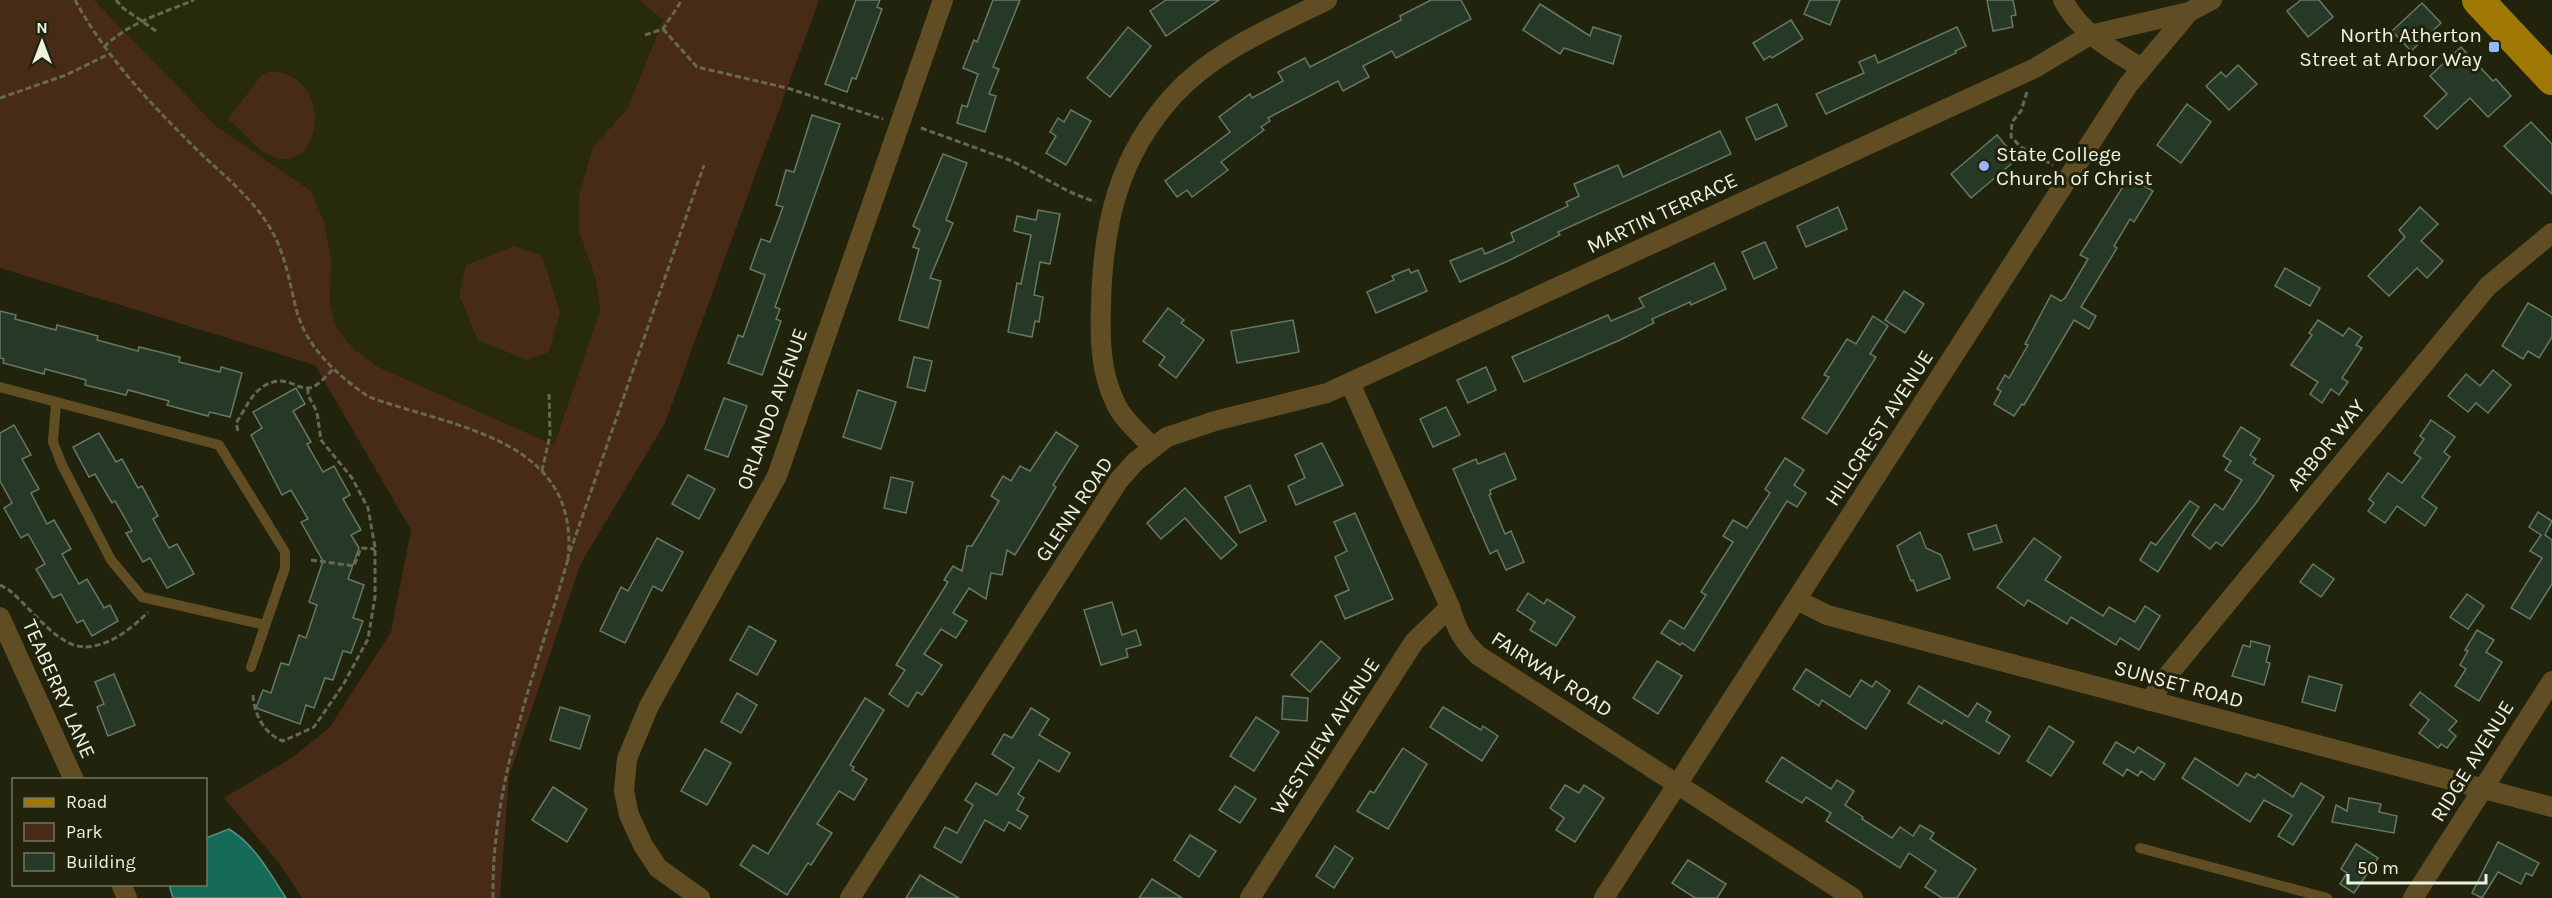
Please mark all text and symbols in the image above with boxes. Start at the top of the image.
north arrow [12,12,72,72]
text: N [36,18,48,37]
place label: North Atherton Street at Arbor Way [2299,23,2482,71]
marker: North Atherton Street at Arbor Way [2487,40,2501,54]
place label: State College Church of Christ [1996,142,2152,190]
marker: State College Church of Christ [1977,159,1991,173]
street label: MARTIN TERRACE [1583,168,1741,258]
street label: ORLANDO AVENUE [732,325,812,493]
street label: HILLCREST AVENUE [1820,346,1938,510]
street label: ARBOR WAY [2282,394,2370,496]
street label: GLENN ROAD [1030,452,1118,566]
street label: TEABERRY LANE [18,616,100,762]
street label: FAIRWAY ROAD [1487,626,1617,722]
street label: WESTVIEW AVENUE [1265,653,1385,819]
street label: SUNSET ROAD [2112,655,2246,713]
street label: RIDGE AVENUE [2425,696,2519,826]
legend [12,778,207,886]
text: Road [66,791,107,813]
text: Park [66,821,103,843]
scale bar [2348,847,2486,885]
text: Building [66,851,136,873]
text: 50 m [2357,857,2399,879]

